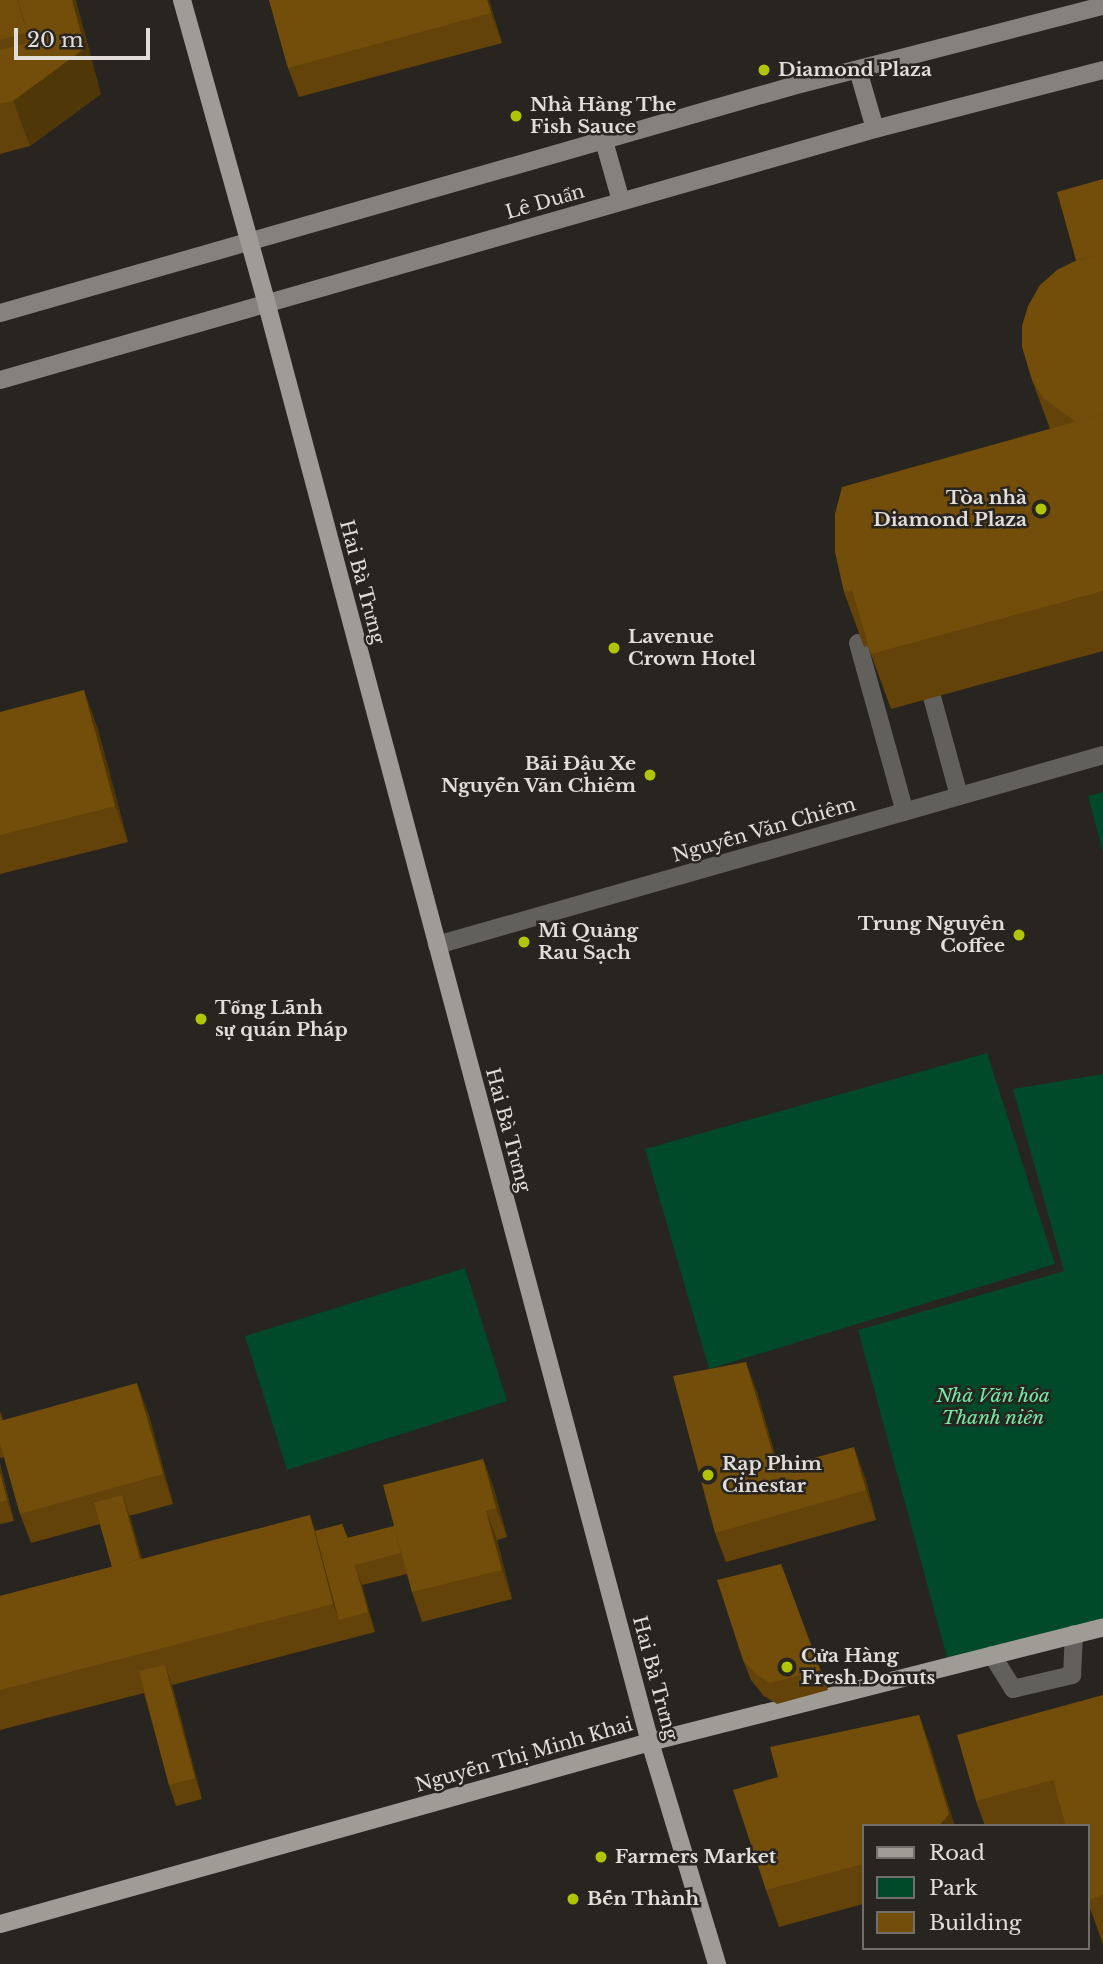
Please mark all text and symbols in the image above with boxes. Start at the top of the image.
scale bar [18,14,154,58]
text: 20 m [27,27,84,53]
place label: Diamond Plaza [778,59,932,81]
marker: Diamond Plaza [756,62,772,78]
place label: Nhà Hàng The Fish Sauce [530,94,677,138]
marker: Nhà Hàng The Fish Sauce [508,108,524,124]
street label: Lê Duẩn [503,180,587,224]
place label: Tòa nhà Diamond Plaza [873,487,1027,531]
marker: Tòa nhà Diamond Plaza [1033,501,1049,517]
street label: Hai Bà Trưng [334,517,390,647]
place label: Lavenue Crown Hotel [628,626,756,670]
marker: Lavenue Crown Hotel [606,640,622,656]
place label: Bãi Đậu Xe Nguyễn Văn Chiêm [440,753,636,797]
marker: Bãi Đậu Xe Nguyễn Văn Chiêm [642,767,658,783]
street label: Nguyễn Văn Chiêm [669,793,859,867]
place label: Trung Nguyên Coffee [857,913,1005,957]
place label: Mì Quảng Rau Sạch [538,920,638,964]
marker: Trung Nguyên Coffee [1011,927,1027,943]
marker: Mì Quảng Rau Sạch [516,934,532,950]
place label: Tổng Lãnh sự quán Pháp [215,997,348,1041]
marker: Tổng Lãnh sự quán Pháp [193,1011,209,1027]
street label: Hai Bà Trưng [480,1065,536,1195]
park label: Nhà Văn hóa Thanh niên [936,1385,1050,1429]
place label: Rạp Phim Cinestar [722,1453,822,1497]
marker: Rạp Phim Cinestar [700,1467,716,1483]
street label: Hai Bà Trưng [627,1613,683,1743]
place label: Cửa Hàng Fresh Donuts [801,1645,935,1689]
marker: Cửa Hàng Fresh Donuts [779,1659,795,1675]
street label: Nguyễn Thị Minh Khai [412,1713,636,1797]
legend [862,1824,1089,1950]
text: Road [929,1840,985,1866]
place label: Farmers Market [615,1846,776,1868]
marker: Farmers Market [593,1849,609,1865]
text: Park [929,1875,978,1901]
place label: Bến Thành [587,1888,700,1910]
marker: Bến Thành [565,1891,581,1907]
text: Building [929,1910,1021,1936]

